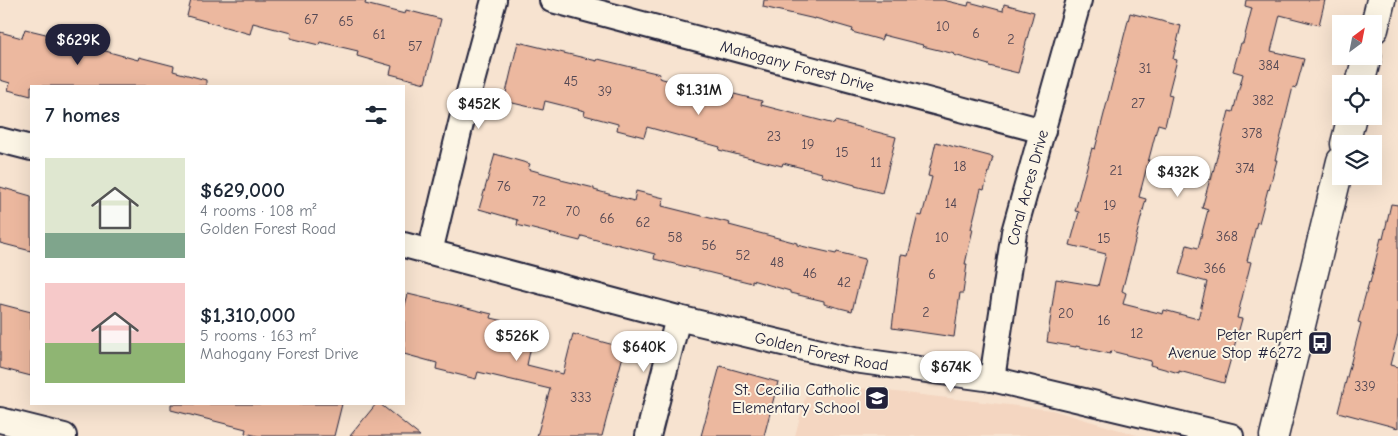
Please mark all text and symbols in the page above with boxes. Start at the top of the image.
house number: 67 [304,11,318,28]
house number: 65 [338,13,354,30]
north arrow [1332,15,1382,65]
map controls [1332,15,1382,185]
house number: 10 [936,18,950,35]
pin: $629K [43,23,113,66]
house number: 6 [972,25,980,42]
house number: 61 [372,26,386,43]
text: $629K [56,31,100,49]
house number: 2 [1007,31,1015,48]
street label: Mahogany Forest Drive [718,37,876,96]
house number: 57 [408,38,422,55]
house number: 384 [1258,57,1280,74]
house number: 31 [1139,60,1151,77]
house number: 45 [564,73,578,90]
pin: $1.31M [658,74,740,116]
button: locate [1332,75,1382,125]
text: $1.31M [676,81,722,99]
house number: 39 [598,83,612,100]
pin: $452K [444,88,514,130]
house number: 382 [1252,92,1274,109]
text: $452K [458,95,500,113]
house number: 27 [1131,95,1145,112]
icon: filters [362,101,390,129]
text: 7 homes [45,103,120,127]
house number: 378 [1242,125,1262,142]
house number: 23 [767,128,781,145]
street label: Coral Acres Drive [1004,128,1052,247]
button: layers [1332,135,1382,185]
house number: 19 [802,136,814,153]
house number: 15 [835,144,849,161]
house number: 11 [870,154,882,171]
pin: $432K [1143,156,1213,198]
house number: 18 [954,158,966,175]
house number: 374 [1235,160,1255,177]
house number: 21 [1110,162,1122,179]
text: $432K [1157,163,1199,181]
icon: home [85,178,145,238]
text: $629,000 [200,178,285,202]
house number: 76 [497,178,511,195]
house number: 72 [532,193,546,210]
house number: 14 [945,195,957,212]
house number: 19 [1104,197,1116,214]
text: 4 rooms · 108 m² [200,202,316,220]
house number: 70 [565,203,581,220]
house number: 66 [599,210,615,227]
house number: 62 [636,214,650,231]
text: Golden Forest Road [200,220,336,238]
house number: 368 [1216,228,1238,245]
house number: 58 [668,229,682,246]
house number: 10 [935,229,949,246]
house number: 15 [1097,230,1111,247]
house number: 56 [701,237,717,254]
house number: 52 [736,247,750,264]
house number: 48 [770,254,784,271]
house number: 366 [1204,260,1226,277]
house number: 46 [803,265,817,282]
house number: 6 [928,266,936,283]
house number: 42 [837,274,851,291]
icon: home [85,303,145,363]
text: $1,310,000 [200,303,296,327]
house number: 2 [922,304,930,321]
house number: 20 [1058,305,1074,322]
house number: 16 [1097,312,1111,329]
pin: $526K [482,320,552,362]
house number: 12 [1131,325,1143,342]
place label: Peter Rupert Avenue Stop #6272 [1168,326,1302,362]
text: 5 rooms · 163 m² [200,327,316,345]
text: $526K [495,327,539,345]
street label: Golden Forest Road [753,329,889,375]
pin: $640K [609,330,679,373]
bus stop icon: Peter Rupert Avenue Stop #6272 [1307,330,1333,356]
text: $640K [622,338,666,356]
text: Mahogany Forest Drive [200,345,359,363]
pin: $674K [916,350,986,393]
text: $674K [931,358,971,376]
house number: 339 [1354,378,1376,395]
place label: St. Cecilia Catholic Elementary School [732,381,860,417]
school or university icon: St. Cecilia Catholic Elementary School [864,385,890,411]
house number: 333 [570,389,592,406]

